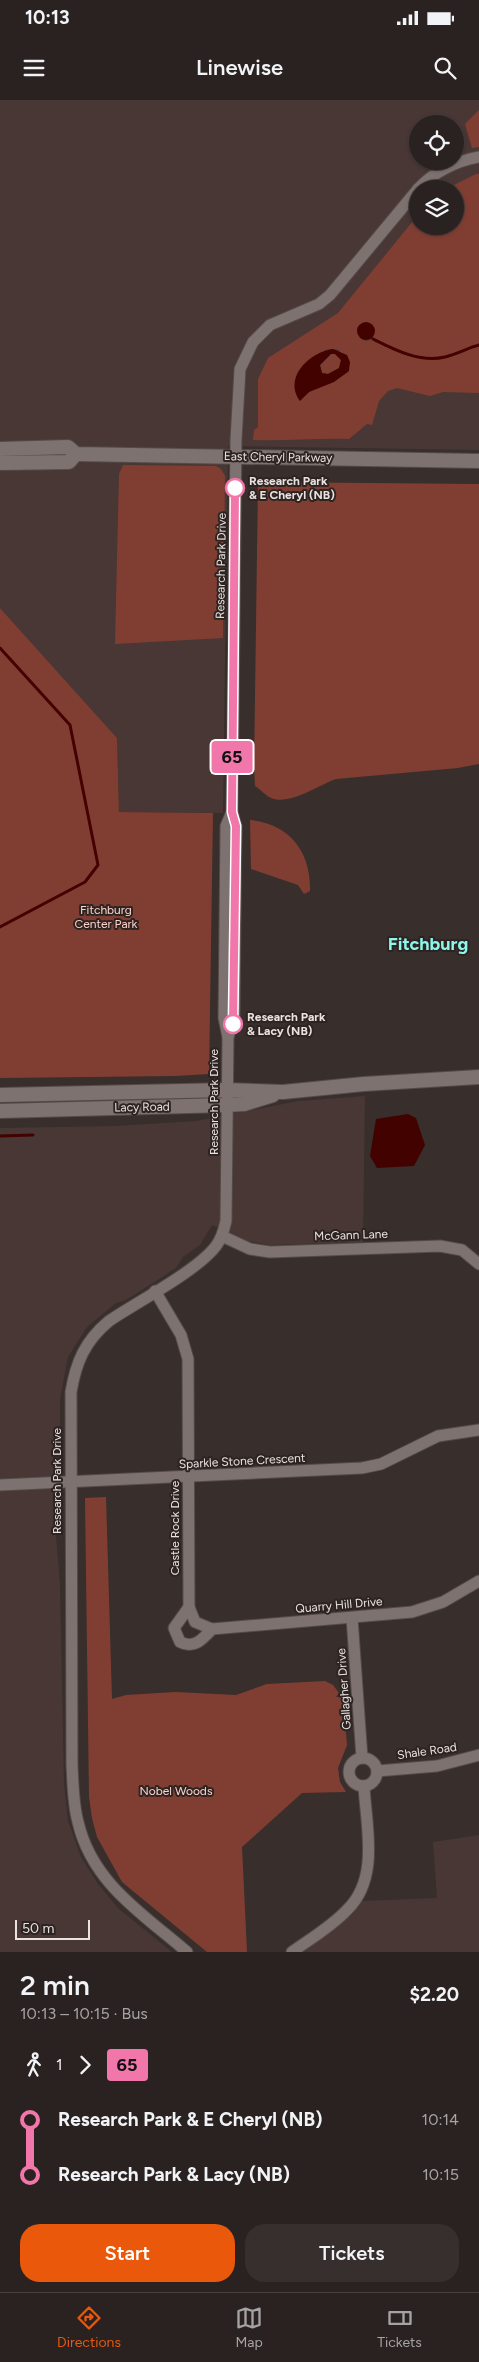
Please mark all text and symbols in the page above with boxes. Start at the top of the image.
text: 10:13 [25,6,70,29]
icon: menu [20,54,48,82]
text: Linewise [196,54,283,81]
icon: search [431,54,459,82]
map controls [409,115,464,235]
button: locate [409,115,464,170]
button: layers [409,180,464,235]
street label: East Cheryl Parkway [224,449,333,465]
place label: Research Park & E Cheryl (NB) [249,474,335,502]
marker: Research Park & E Cheryl (NB) [225,478,245,498]
street label: Research Park Drive [213,512,229,619]
line badge: 65 [210,741,254,773]
text: 65 [222,746,242,768]
park label: Fitchburg Center Park [75,903,138,931]
district label: Fitchburg [388,933,468,955]
place label: Research Park & Lacy (NB) [247,1010,326,1038]
marker: Research Park & Lacy (NB) [223,1014,243,1034]
street label: Research Park Drive [207,1049,221,1155]
street label: Lacy Road [114,1100,170,1114]
street label: McGann Lane [314,1227,389,1243]
street label: Research Park Drive [50,1428,64,1534]
street label: Sparkle Stone Crescent [178,1451,306,1471]
street label: Castle Rock Drive [168,1480,182,1575]
street label: Quarry Hill Drive [295,1594,384,1616]
street label: Gallagher Drive [334,1647,354,1730]
street label: Shale Road [396,1740,458,1762]
park label: Nobel Woods [139,1784,213,1798]
scale bar [15,1917,90,1940]
text: 50 m [22,1920,54,1937]
text: 2 min [20,1968,90,2002]
text: $2.20 [409,1983,459,2006]
text: 10:13 – 10:15 · Bus [20,2004,148,2023]
icon: walk [20,2051,48,2079]
icon: forward [71,2051,99,2079]
text: 65 [117,2054,138,2076]
text: 1 [56,2055,63,2074]
text: Research Park & E Cheryl (NB) [58,2108,322,2131]
text: 10:14 [422,2110,459,2129]
text: Research Park & Lacy (NB) [58,2163,290,2186]
text: 10:15 [422,2165,459,2184]
button: Start [20,2224,235,2282]
button: Tickets [245,2224,459,2282]
tab: Directions [57,2304,121,2351]
tab: Map [235,2304,263,2351]
tab: Tickets [377,2304,422,2351]

